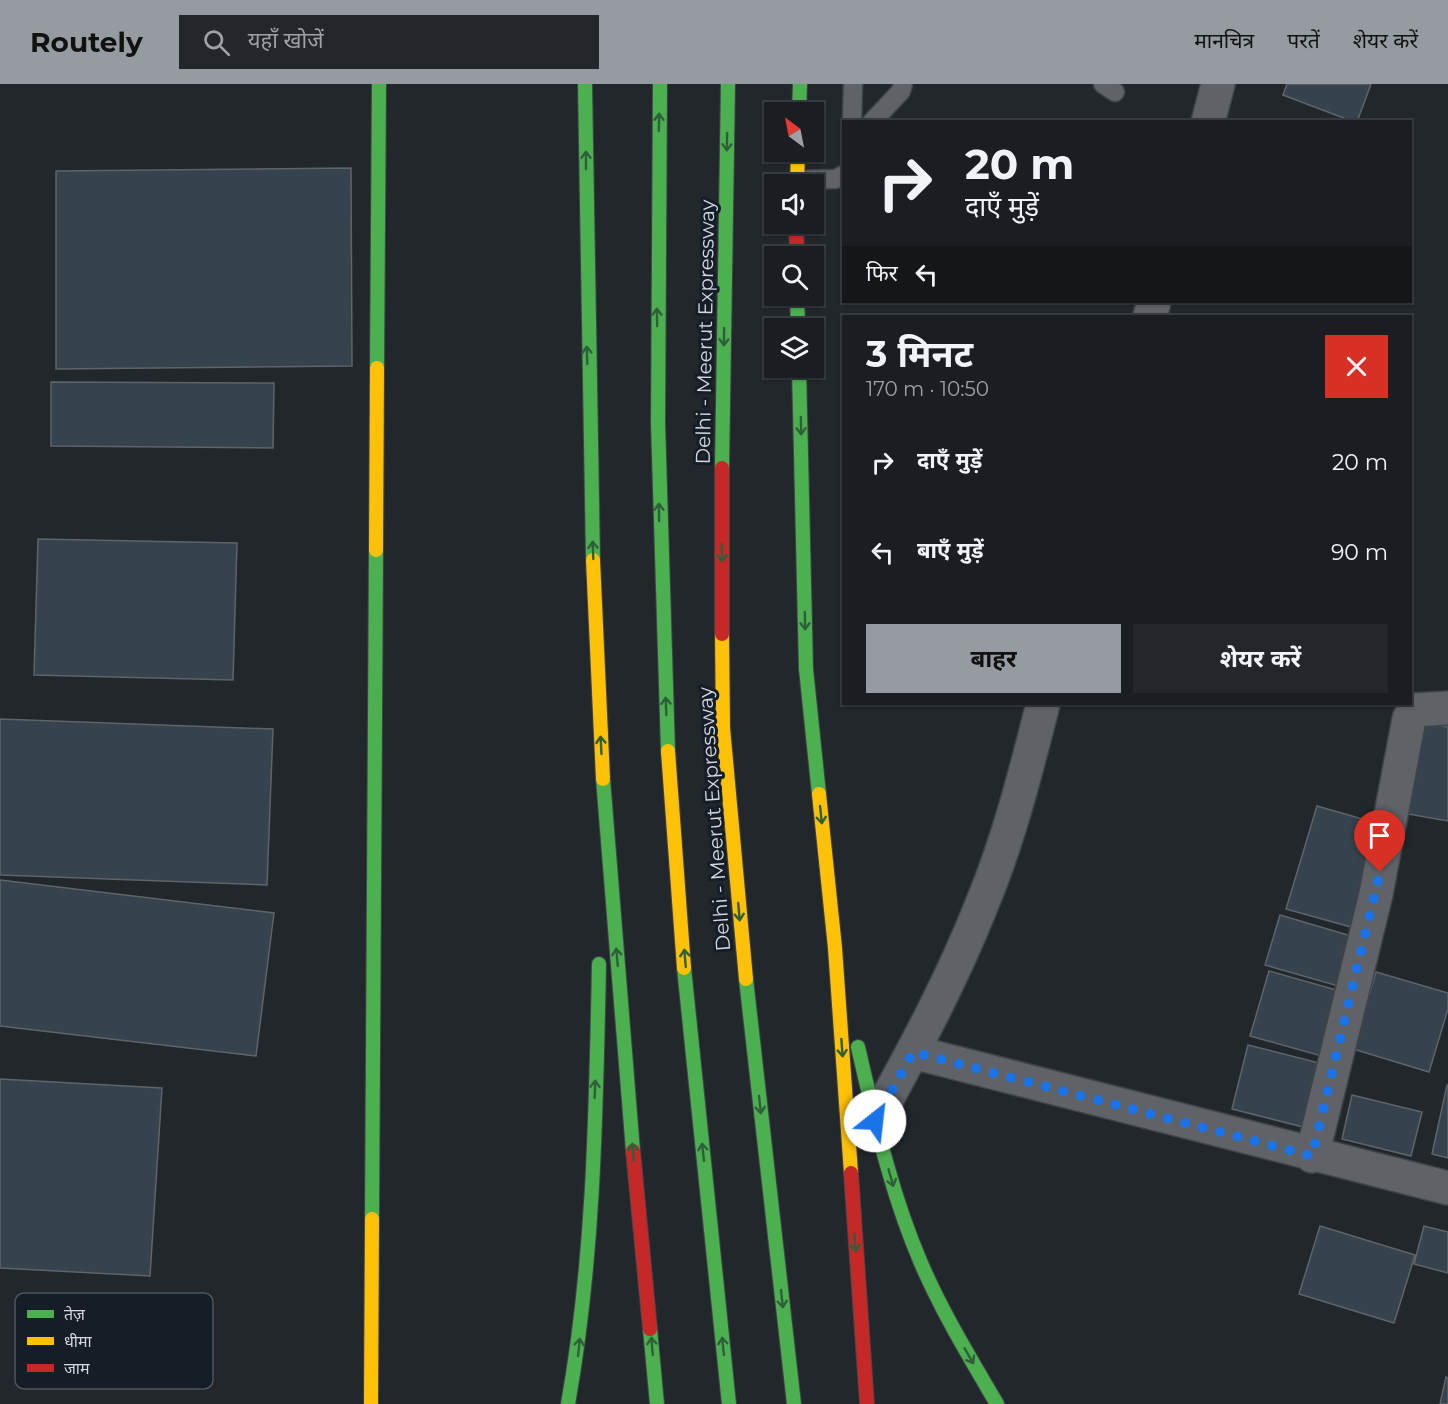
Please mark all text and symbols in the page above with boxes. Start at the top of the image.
search box [179,15,599,69]
text: Routely [30,25,143,59]
icon: search [200,26,233,59]
text: यहाँ खोजें [248,27,324,54]
text: मानचित्र [1194,28,1254,53]
text: परतें [1287,28,1320,53]
text: शेयर करें [1353,28,1418,53]
north arrow [764,102,824,162]
map controls [764,102,824,378]
one-way arrow [653,112,665,132]
one-way arrow [721,132,733,152]
text: 20 m [965,138,1074,190]
icon: right [866,144,944,222]
one-way arrow [580,151,592,171]
button: sound [764,174,824,234]
text: दाएँ मुड़ें [965,190,1039,223]
street label: Delhi - Meerut Expressway [691,199,719,465]
button: search [764,246,824,306]
icon: left [910,258,943,291]
text: फिर [866,260,898,287]
one-way arrow [651,307,663,327]
button: layers [764,318,824,378]
one-way arrow [718,327,730,347]
text: 3 मिनट [866,332,973,376]
button: close [1325,335,1388,398]
one-way arrow [582,346,593,366]
text: 170 m · 10:50 [866,377,989,401]
one-way arrow [795,415,806,435]
icon: right [866,446,899,479]
text: दाएँ मुड़ें [917,447,982,474]
text: 20 m [1332,449,1388,476]
one-way arrow [653,502,664,522]
icon: left [866,536,899,569]
text: बाएँ मुड़ें [917,537,984,564]
text: 90 m [1331,539,1388,566]
one-way arrow [587,541,598,561]
one-way arrow [716,543,728,563]
one-way arrow [800,610,811,630]
button: बाहर [866,624,1121,693]
button: शेयर करें [1133,624,1388,693]
street label: Delhi - Meerut Expressway [693,686,735,952]
one-way arrow [661,697,672,717]
one-way arrow [596,736,607,756]
one-way arrow [816,805,827,825]
pin [1354,810,1405,872]
icon: arrive [1363,819,1396,852]
one-way arrow [734,901,745,921]
one-way arrow [611,948,622,968]
one-way arrow [679,948,690,968]
one-way arrow [836,1038,847,1058]
one-way arrow [590,1080,601,1100]
position arrow [843,1089,907,1153]
one-way arrow [755,1095,766,1115]
one-way arrow [627,1142,638,1162]
one-way arrow [698,1142,709,1162]
one-way arrow [886,1168,897,1187]
one-way arrow [850,1232,861,1252]
one-way arrow [777,1289,788,1309]
legend [15,1293,213,1389]
text: तेज़ [64,1305,86,1324]
text: धीमा [64,1332,93,1351]
one-way arrow [646,1336,657,1356]
one-way arrow [717,1336,728,1356]
one-way arrow [574,1337,585,1357]
one-way arrow [964,1346,975,1364]
text: जाम [64,1359,90,1378]

